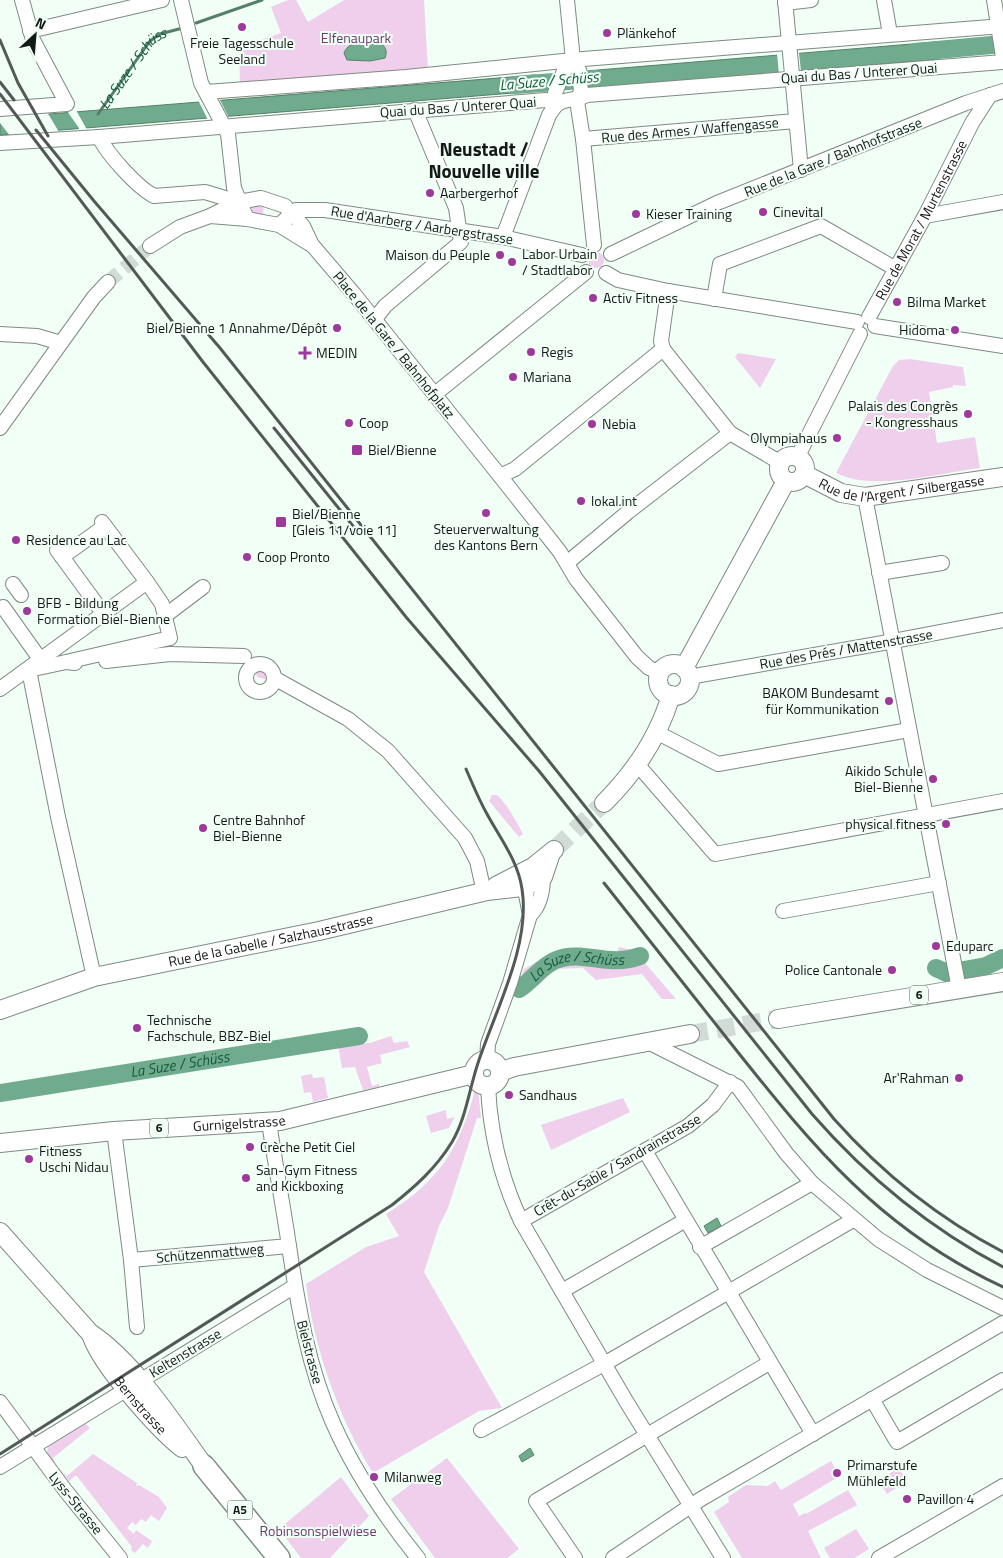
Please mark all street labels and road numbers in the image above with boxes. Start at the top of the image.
street label: Quai du Bas / Unterer Quai [780,57,938,88]
street label: Quai du Bas / Unterer Quai [379,91,537,122]
street label: Rue des Armes / Waffengasse [600,111,779,148]
street label: Rue de la Gare / Bahnhofstrasse [741,111,925,202]
street label: Rue de Morat / Murtenstrasse [869,136,972,304]
street label: Rue d'Aarberg / Aarbergstrasse [329,200,515,249]
street label: Place de la Gare / Bahnhofplatz [328,267,460,423]
street label: Rue de l'Argent / Silbergasse [815,469,986,507]
street label: Rue des Prés / Mattenstrasse [758,623,934,674]
street label: Rue de la Gabelle / Salzhausstrasse [166,908,375,972]
road number: 6 [910,986,928,1004]
street label: Crêt-du-Sable / Sandrainstrasse [529,1108,704,1221]
street label: Gurnigelstrasse [192,1109,288,1136]
road number: 6 [150,1118,168,1138]
street label: Schützenmattweg [155,1237,265,1268]
street label: Bielstrasse [292,1318,329,1386]
street label: Keltenstrasse [145,1323,225,1382]
street label: Bernstrasse [109,1371,172,1439]
street label: Lyss-Strasse [44,1467,108,1539]
road number: A5 [228,1500,252,1520]

